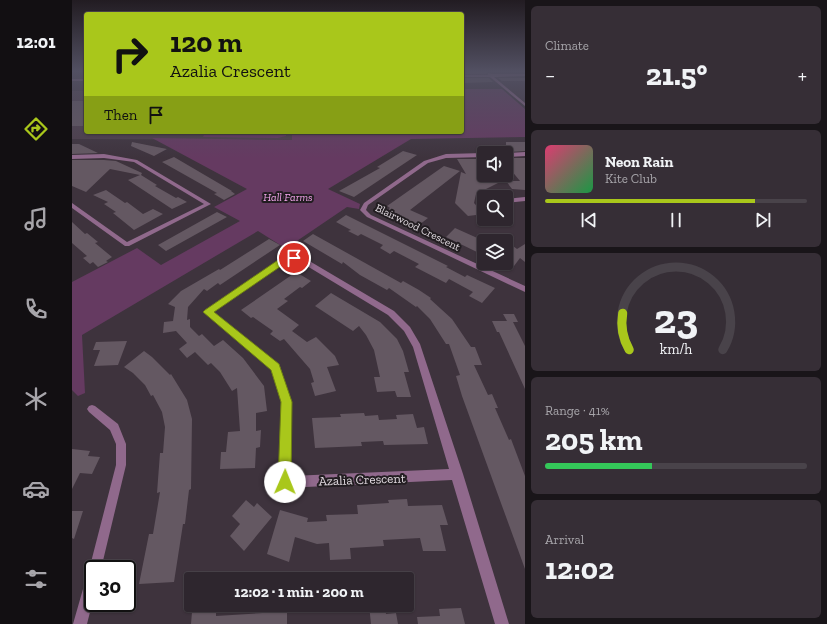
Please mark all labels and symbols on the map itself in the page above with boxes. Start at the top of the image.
park label: Hall Farms [263,191,313,204]
street label: Blairwood Crescent [373,201,463,254]
pin [277,241,311,275]
position arrow [264,461,306,503]
street label: Azalia Crescent [318,470,406,489]
speed limit sign: 30 [84,560,136,612]

